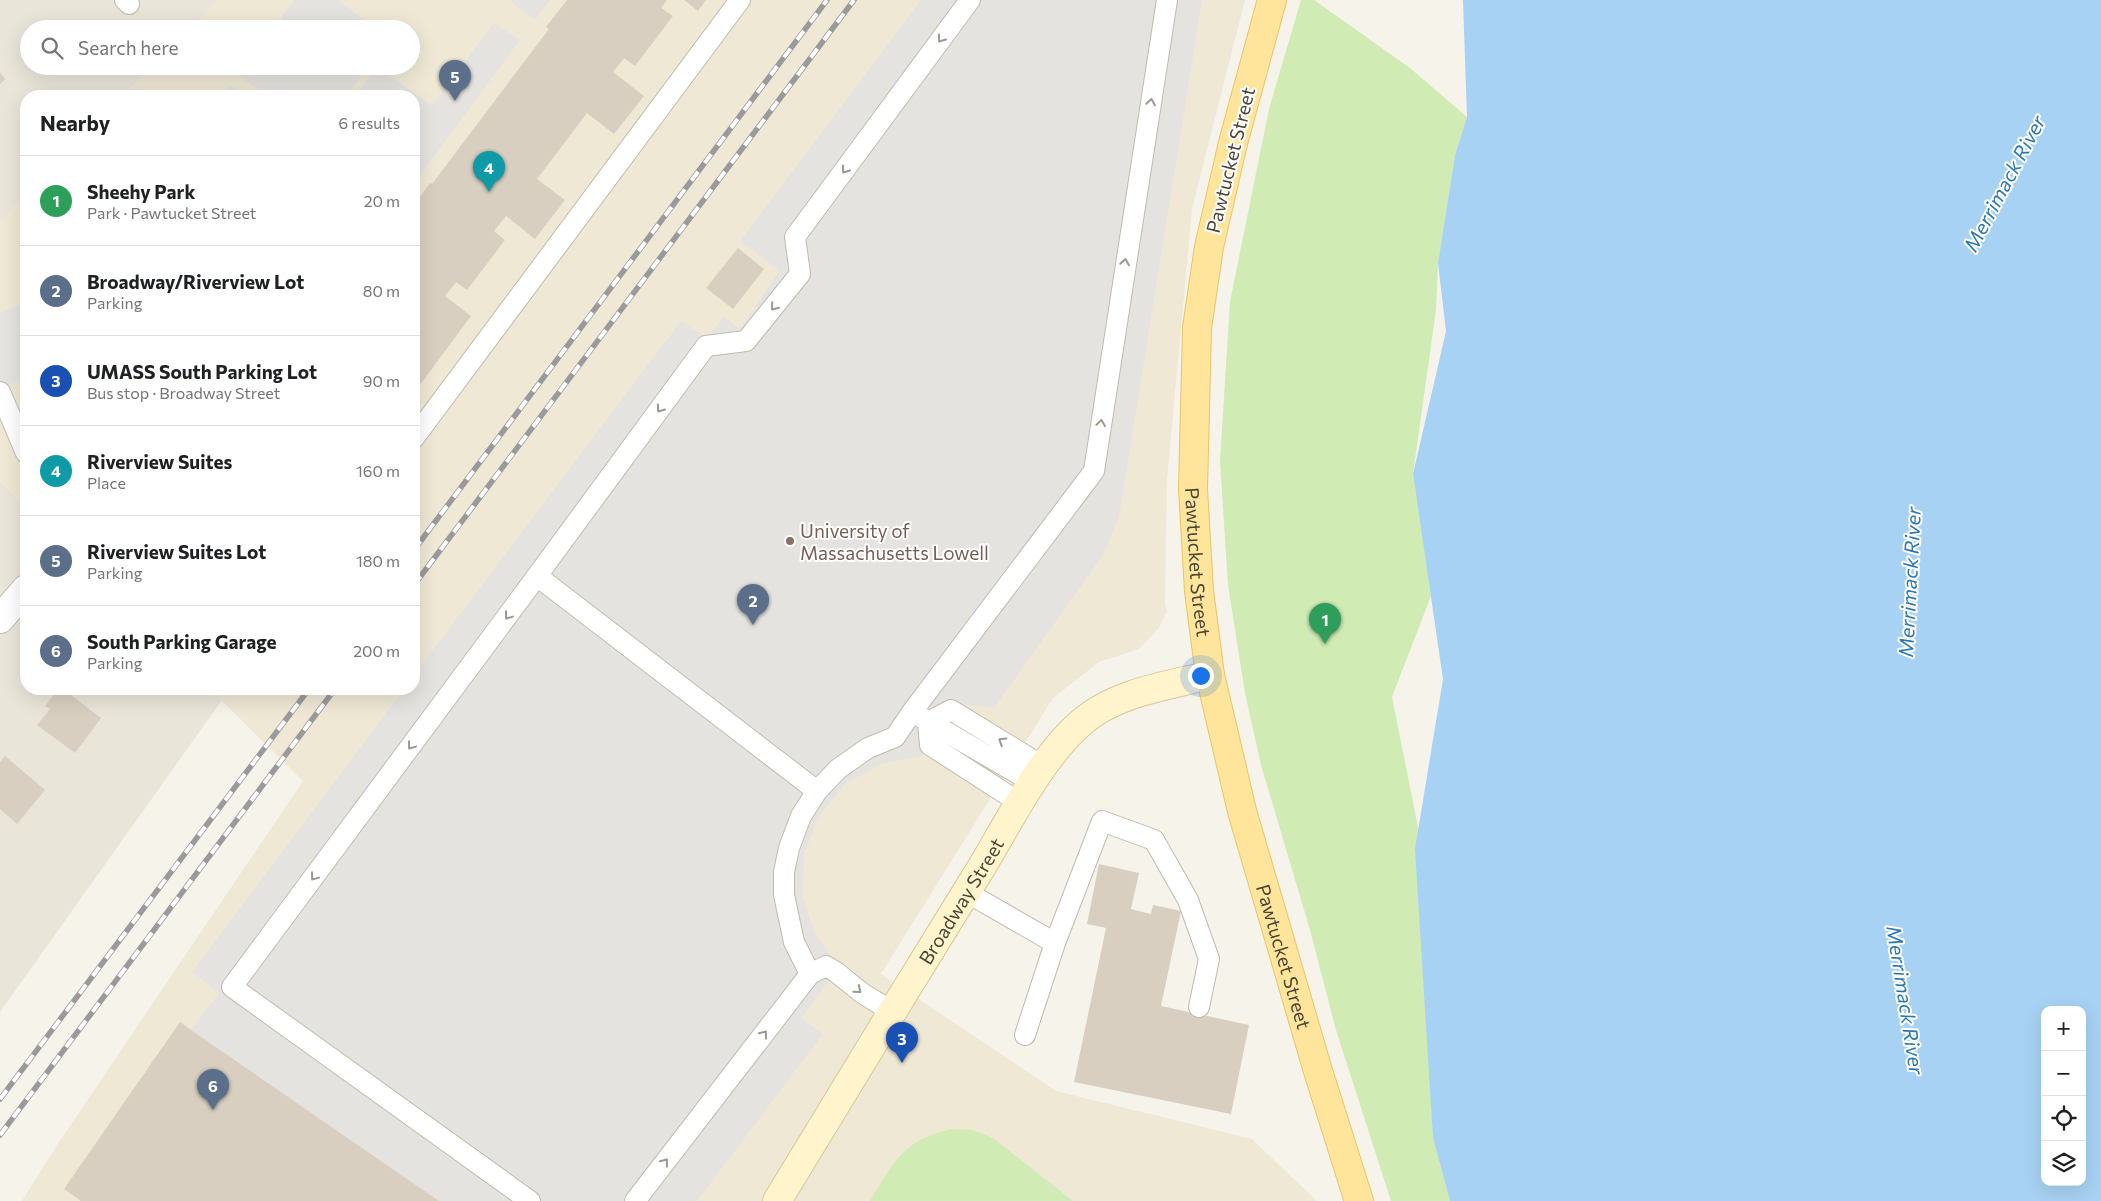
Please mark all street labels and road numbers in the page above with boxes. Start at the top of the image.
street label: Pawtucket Street [1201,84,1259,235]
street label: Pawtucket Street [1181,487,1216,638]
street label: Broadway Street [913,833,1008,968]
street label: Pawtucket Street [1252,881,1317,1032]

